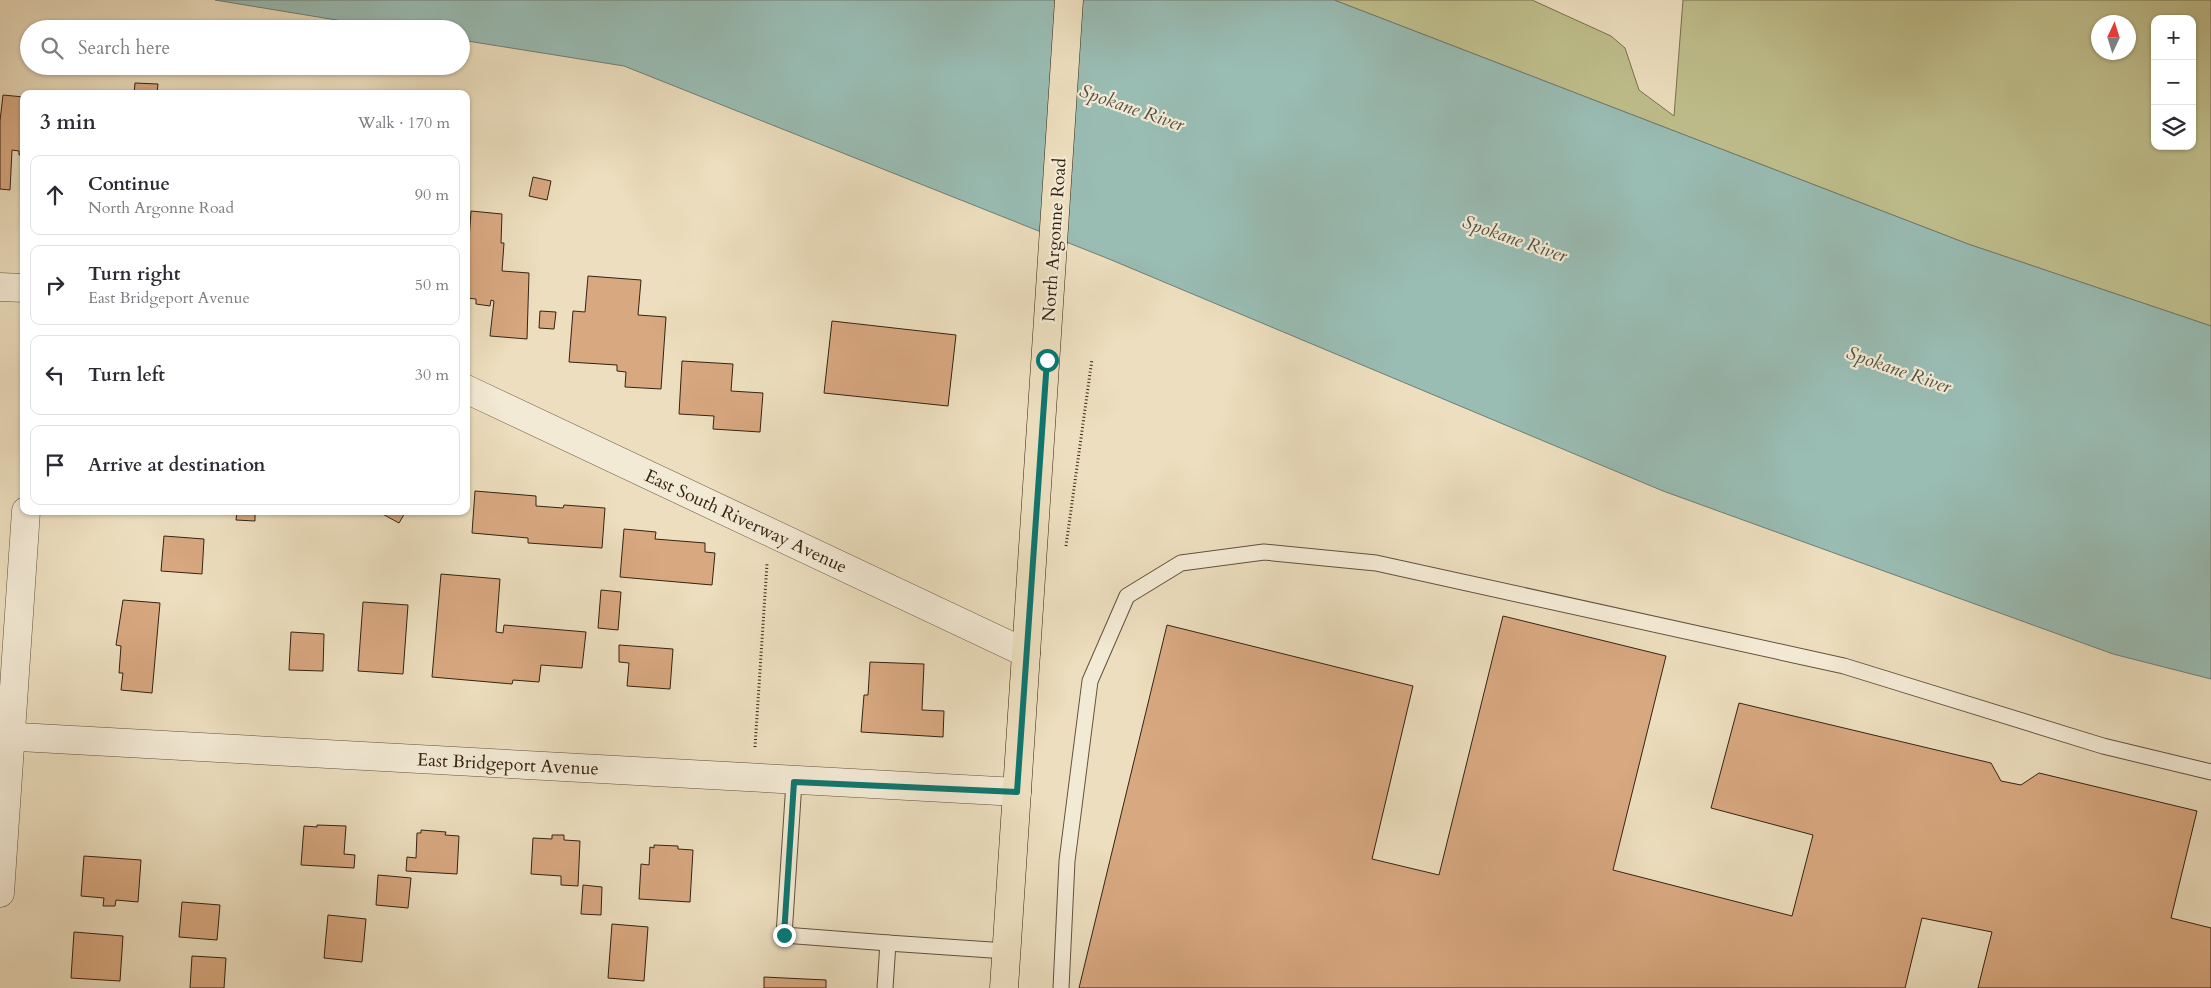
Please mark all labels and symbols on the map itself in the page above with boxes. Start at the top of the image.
north arrow [2091,15,2136,60]
water label: Spokane River [1076,78,1188,138]
street label: North Argonne Road [1036,157,1073,323]
water label: Spokane River [1459,209,1571,269]
water label: Spokane River [1843,340,1955,400]
route start [1036,349,1059,372]
street label: East South Riverway Avenue [640,463,851,579]
street label: East Bridgeport Avenue [416,747,599,782]
route end [773,924,796,947]

